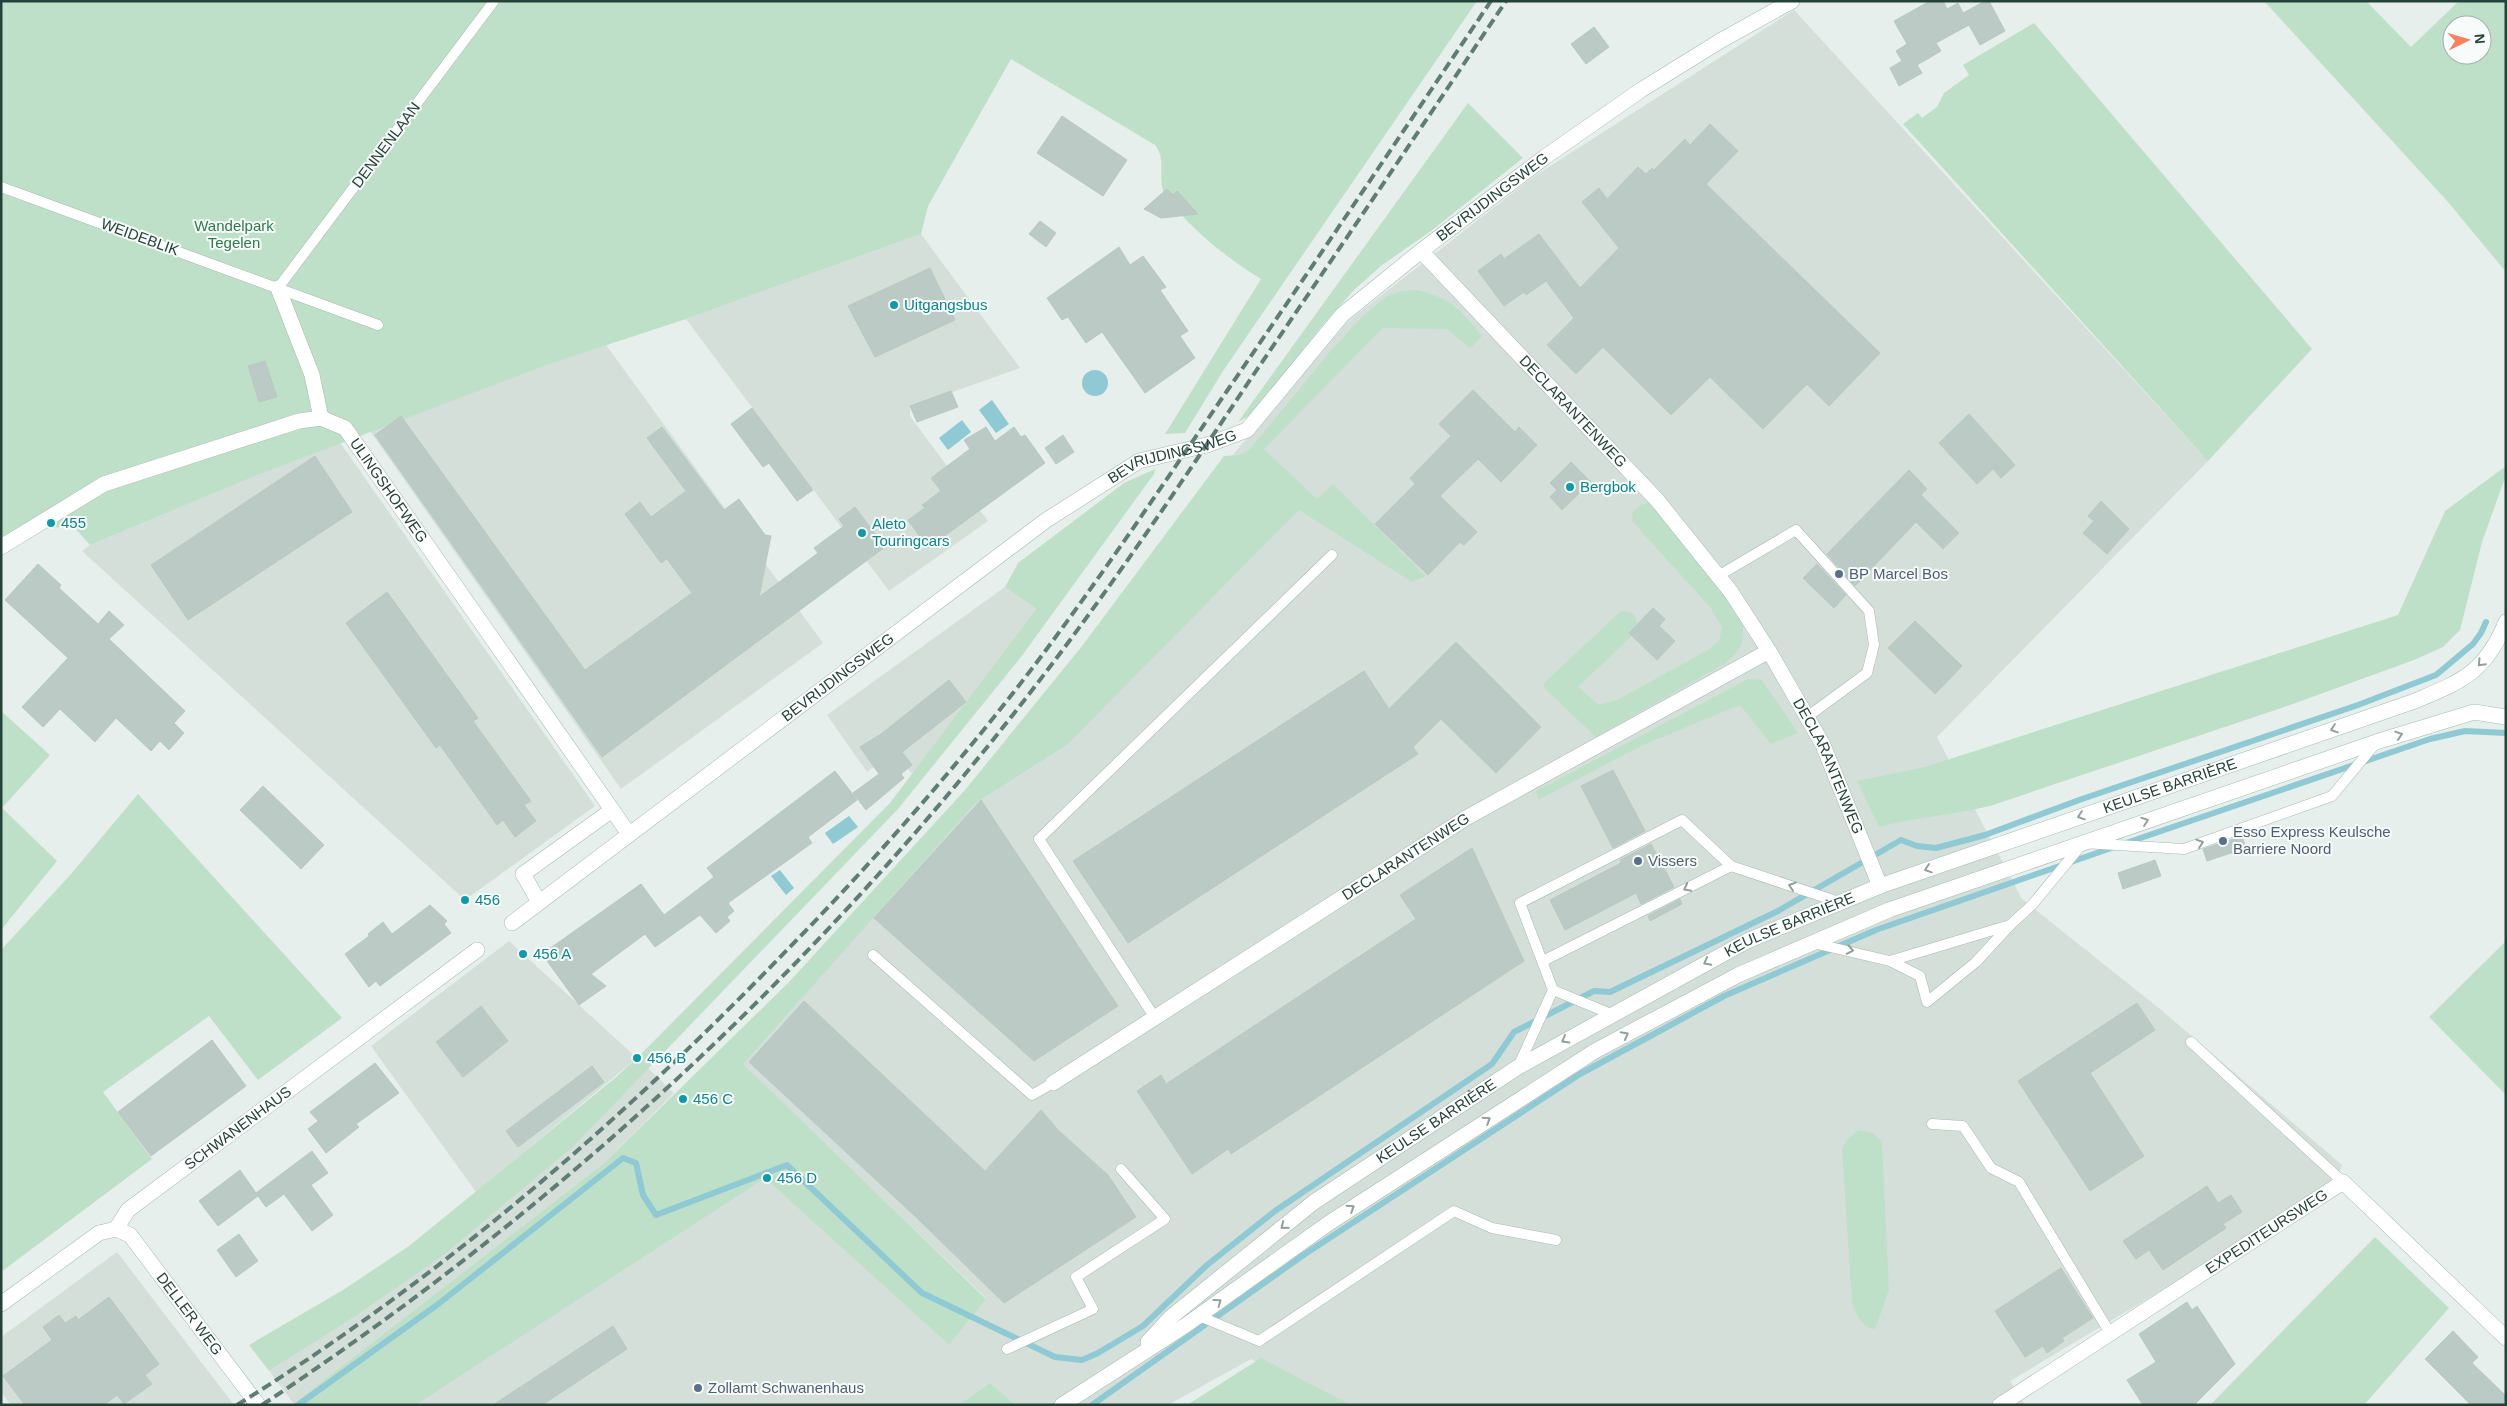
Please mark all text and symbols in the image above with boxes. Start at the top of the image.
north arrow [2442,15,2492,65]
text: N [2472,33,2488,45]
street label: DENNENLAAN [348,99,423,191]
street label: BEVRIJDINGSWEG [1433,149,1551,244]
street label: WEIDEBLIK [99,215,181,258]
park label: Wandelpark Tegelen [194,217,274,251]
place label: Uitgangsbus [904,296,987,313]
marker: Uitgangsbus [888,299,900,311]
street label: DECLARANTENWEG [1516,352,1630,470]
street label: BEVRIJDINGSWEG [1105,426,1239,487]
street label: ULINGSHOFWEG [347,435,431,546]
place label: Bergbok [1580,478,1636,495]
marker: Bergbok [1564,481,1576,493]
place label: 455 [61,514,86,531]
place label: Aleto Touringcars [872,515,950,549]
marker: 455 [45,517,57,529]
marker: Aleto Touringcars [856,527,868,539]
place label: BP Marcel Bos [1849,565,1948,582]
marker: BP Marcel Bos [1833,568,1845,580]
street label: BEVRIJDINGSWEG [778,629,897,725]
one-way arrow [2478,658,2487,667]
street label: DECLARANTENWEG [1790,695,1867,836]
one-way arrow [2331,723,2339,733]
one-way arrow [2394,731,2402,741]
street label: KEULSE BARRIÈRE [2101,754,2239,816]
street label: DECLARANTENWEG [1339,809,1472,903]
one-way arrow [2078,810,2086,820]
one-way arrow [2141,817,2149,827]
place label: Esso Express Keulsche Barriere Noord [2233,823,2391,857]
marker: Esso Express Keulsche Barriere Noord [2217,835,2229,847]
one-way arrow [2196,839,2204,849]
place label: Vissers [1648,852,1697,869]
marker: Vissers [1632,855,1644,867]
one-way arrow [1924,863,1932,873]
one-way arrow [1683,882,1692,892]
one-way arrow [1789,882,1797,892]
street label: KEULSE BARRIÈRE [1721,888,1857,960]
place label: 456 [475,891,500,908]
marker: 456 [459,894,471,906]
place label: 456 A [533,945,571,962]
one-way arrow [1846,945,1855,955]
marker: 456 A [517,948,529,960]
one-way arrow [1704,956,1713,966]
one-way arrow [1620,1031,1629,1041]
one-way arrow [1561,1034,1570,1044]
place label: 456 B [647,1049,686,1066]
marker: 456 B [631,1052,643,1064]
street label: KEULSE BARRIÈRE [1373,1075,1499,1166]
street label: SCHWANENHAUS [181,1082,294,1173]
place label: 456 C [693,1090,733,1107]
marker: 456 C [677,1093,689,1105]
one-way arrow [1482,1117,1491,1126]
place label: 456 D [777,1169,817,1186]
marker: 456 D [761,1172,773,1184]
street label: EXPEDITEURSWEG [2202,1185,2330,1277]
one-way arrow [1346,1205,1355,1215]
one-way arrow [1280,1221,1289,1230]
street label: DELLER WEG [153,1269,226,1358]
one-way arrow [1212,1299,1222,1308]
place label: Zollamt Schwanenhaus [708,1379,864,1396]
marker: Zollamt Schwanenhaus [692,1382,704,1394]

